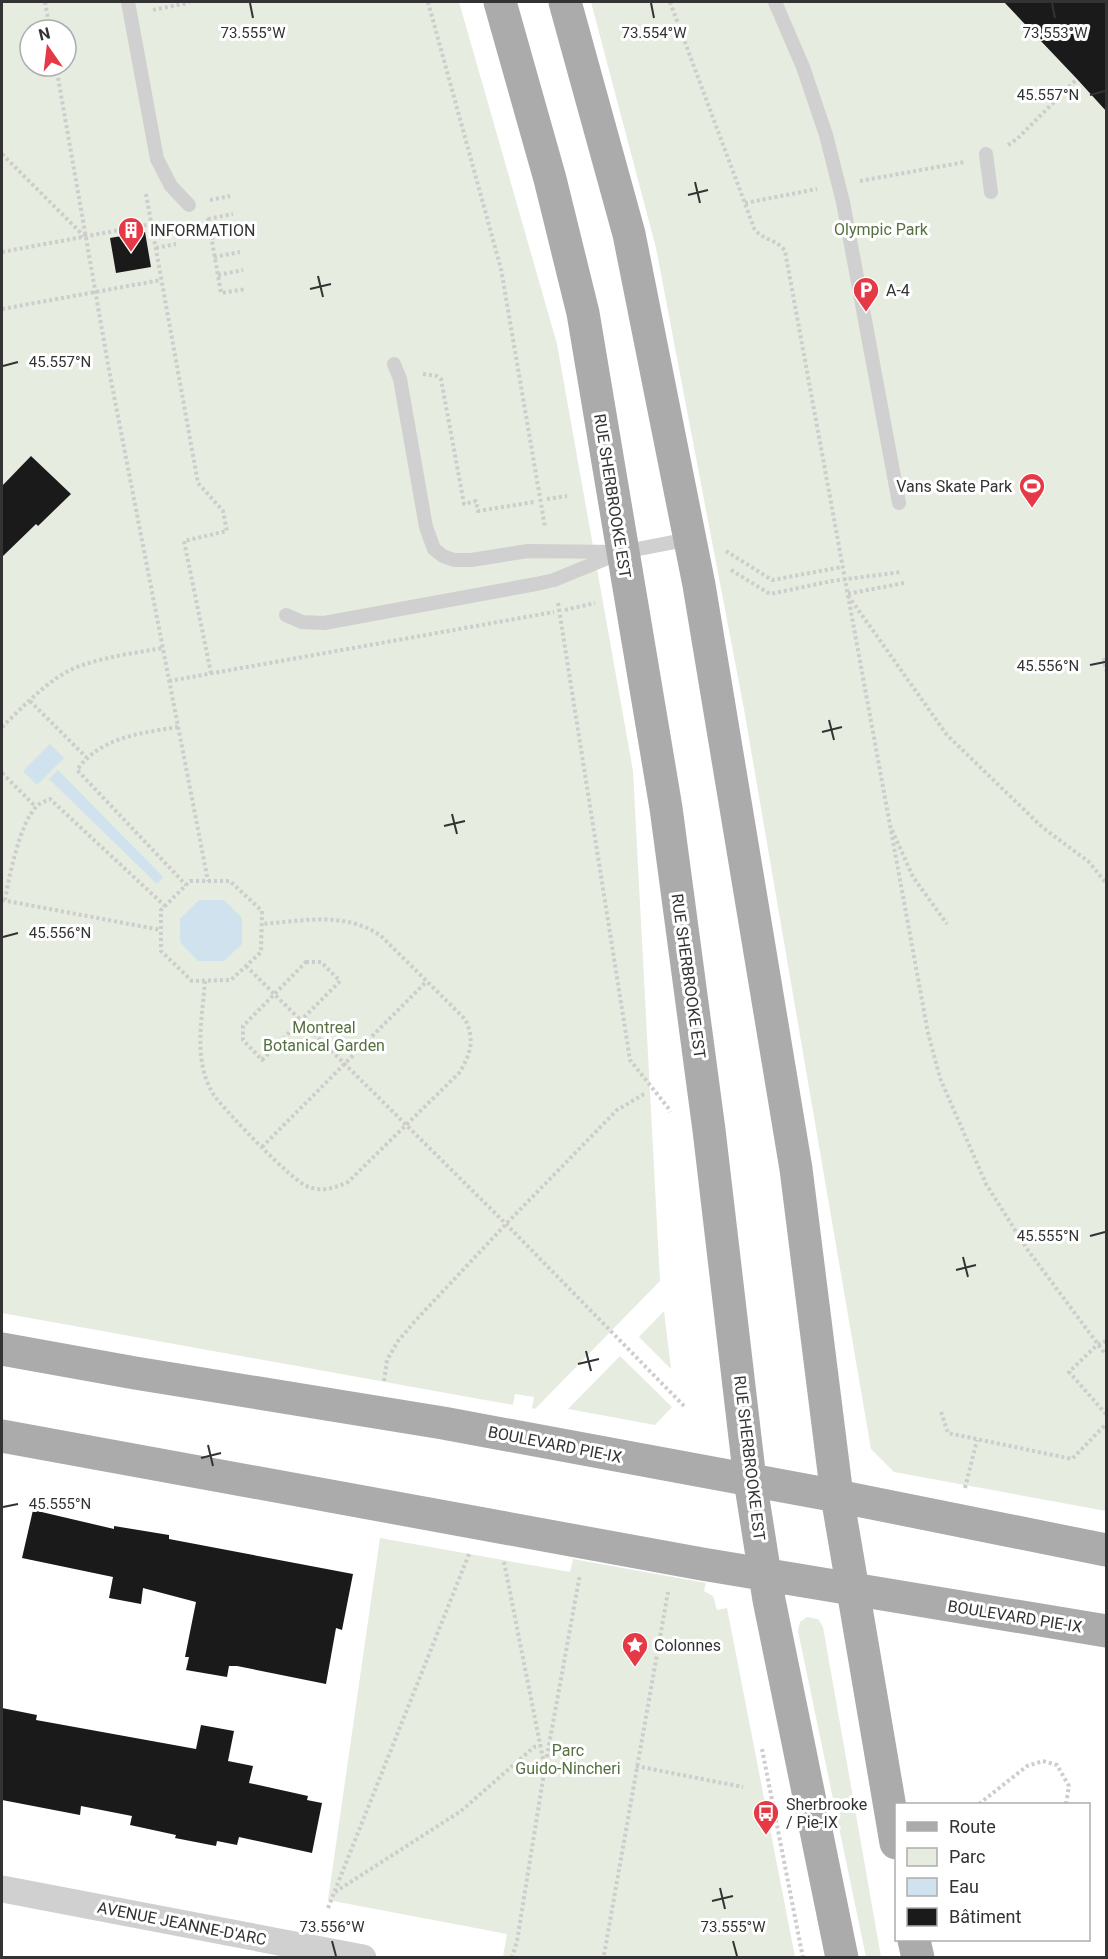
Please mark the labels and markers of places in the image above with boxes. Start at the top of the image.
building icon: INFORMATION [116,215,146,253]
place label: INFORMATION [150,221,255,240]
parking icon: A-4 [851,275,881,313]
place label: A-4 [886,281,910,300]
sports icon: Vans Skate Park [1017,471,1047,509]
place label: Vans Skate Park [896,477,1013,496]
place icon: Colonnes [620,1630,650,1668]
place label: Colonnes [654,1636,721,1655]
place label: Sherbrooke / Pie-IX [786,1795,867,1832]
bus stop icon: Sherbrooke / Pie-IX [751,1798,781,1836]

